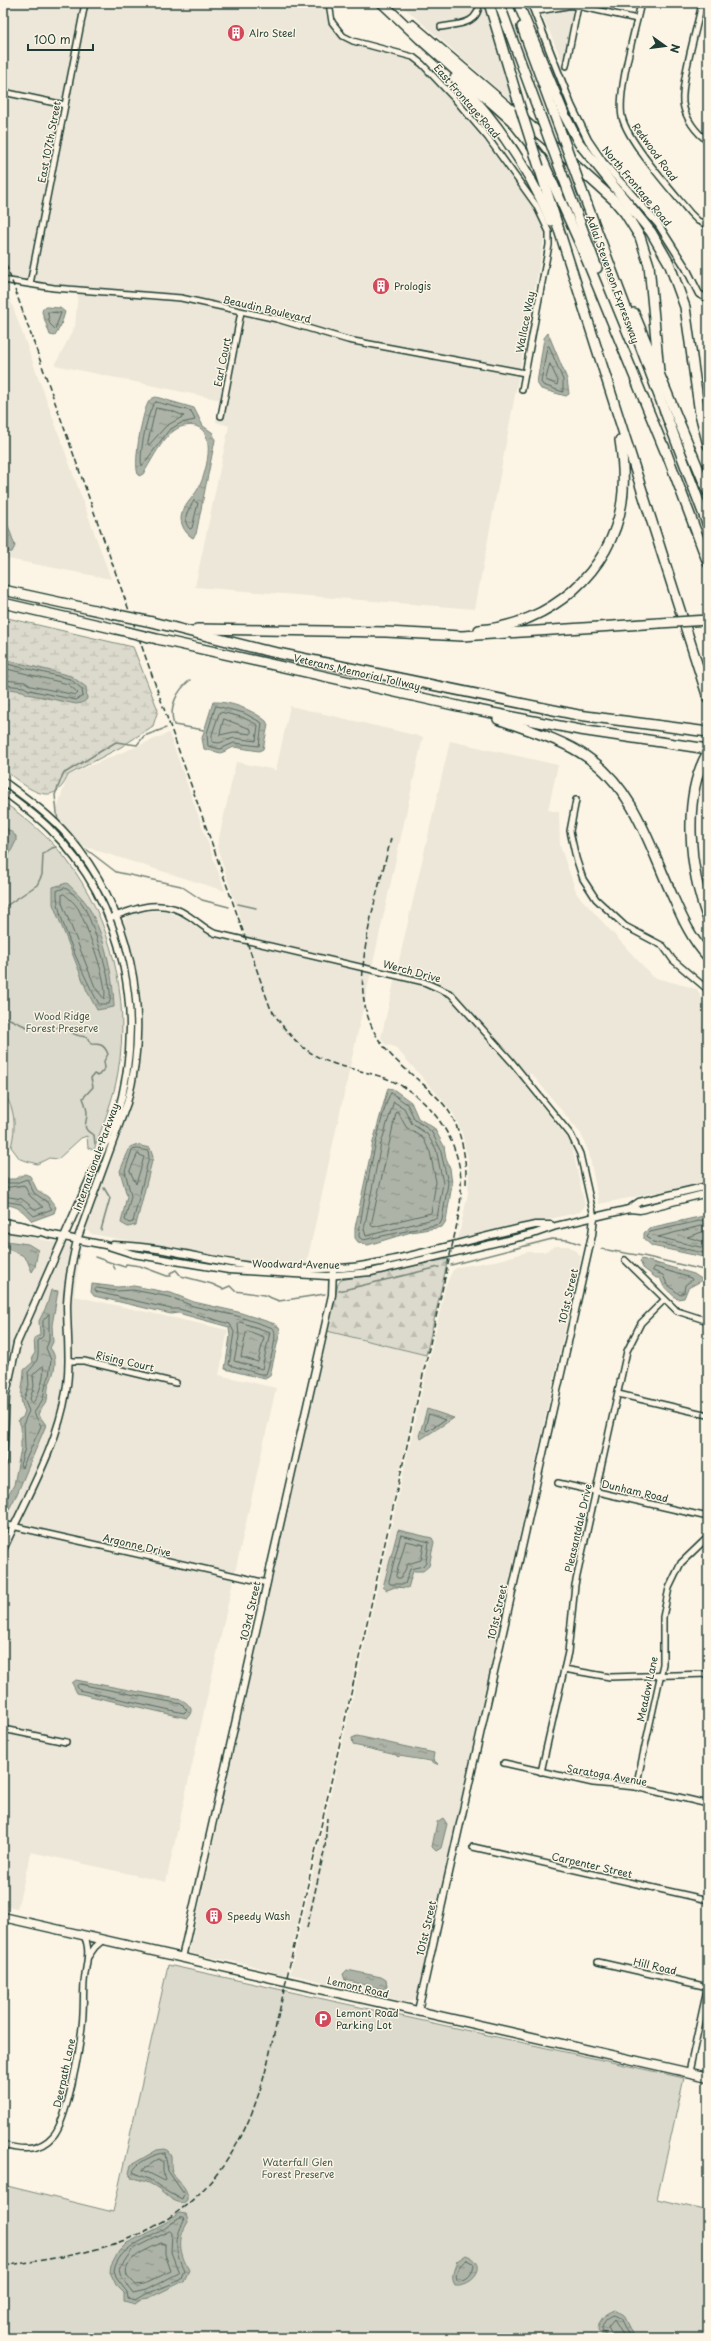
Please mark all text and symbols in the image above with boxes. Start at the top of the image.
building icon: Alro Steel [226,23,246,43]
place label: Alro Steel [249,25,296,40]
scale bar [28,26,93,52]
north arrow [645,26,685,66]
text: 100 m [34,30,71,48]
text: N [666,42,684,55]
street label: East Frontage Road [431,60,504,141]
street label: East 107th Street [33,100,64,184]
street label: Redwood Road [629,119,682,184]
street label: North Frontage Road [599,142,676,229]
street label: Adlai Stevenson Expressway [582,212,644,346]
building icon: Prologis [371,276,391,296]
place label: Prologis [394,278,431,293]
street label: Wallace Way [511,289,538,354]
street label: Beaudin Boulevard [221,291,313,326]
street label: Earl Court [209,336,234,388]
street label: Veterans Memorial Tollway [292,650,422,694]
street label: Werch Drive [382,956,443,985]
park label: Wood Ridge Forest Preserve [26,1008,98,1035]
street label: Internationale Parkway [69,1101,123,1213]
street label: Woodward Avenue [252,1255,341,1272]
street label: 101st Street [554,1267,581,1325]
street label: Rising Court [95,1347,156,1374]
street label: Dunham Road [600,1476,670,1506]
street label: Pleasantdale Drive [560,1482,595,1574]
street label: Argonne Drive [102,1529,173,1560]
street label: 103rd Street [235,1580,264,1642]
street label: 101st Street [483,1583,510,1641]
street label: Meadow Lane [632,1655,661,1723]
street label: Saratoga Avenue [566,1760,649,1789]
street label: Carpenter Street [550,1848,634,1881]
street label: 101st Street [412,1899,439,1957]
building icon: Speedy Wash [204,1906,224,1926]
place label: Speedy Wash [227,1908,290,1924]
street label: Hill Road [632,1953,678,1978]
street label: Lemont Road [326,1972,390,2001]
place label: Lemont Road Parking Lot [336,2005,399,2032]
parking icon: Lemont Road Parking Lot [313,2009,333,2029]
street label: Deerpath Lane [49,2037,78,2109]
park label: Waterfall Glen Forest Preserve [262,2154,334,2181]

